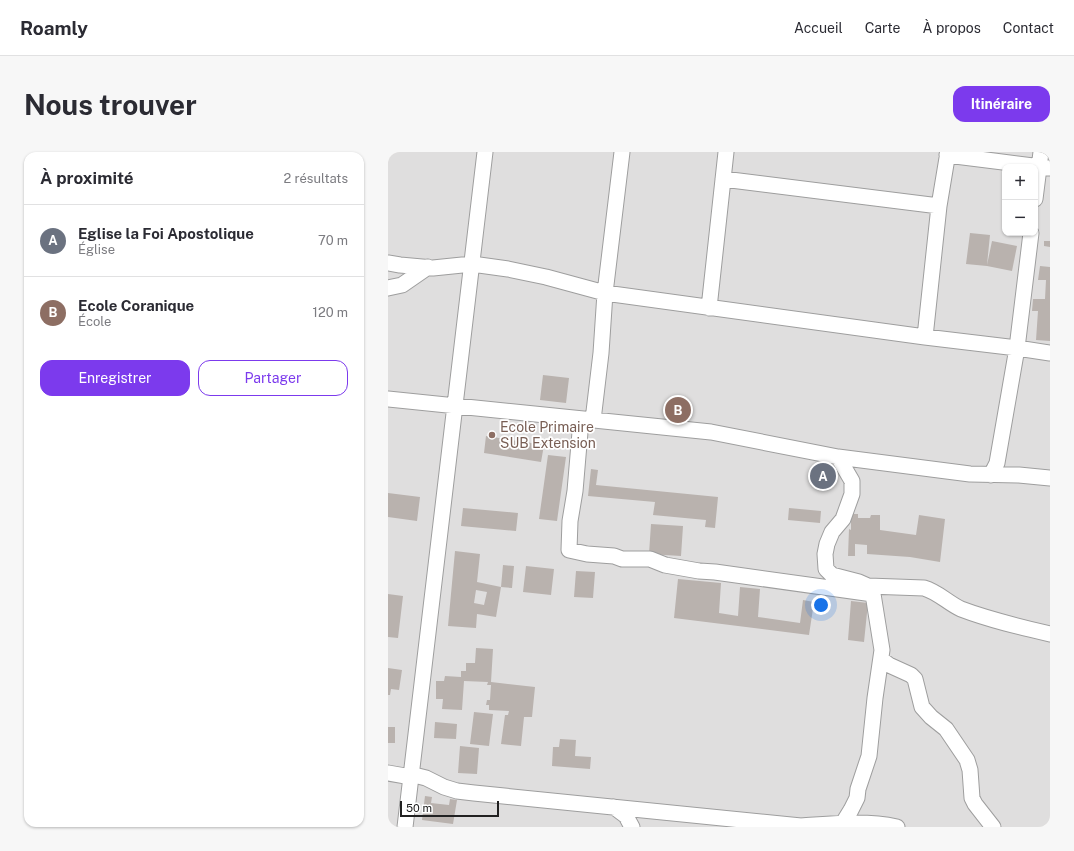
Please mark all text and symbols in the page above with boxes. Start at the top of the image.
text: Roamly [20,17,88,39]
text: Accueil [794,20,843,36]
text: Carte [865,20,901,36]
text: À propos [923,20,981,36]
text: Contact [1003,20,1054,36]
button: Itinéraire [953,86,1050,122]
text: Nous trouver [24,88,197,121]
map controls [1002,164,1038,236]
button: + [1002,164,1038,200]
text: À proximité [40,168,134,188]
text: 2 résultats [284,171,348,186]
button: − [1002,200,1038,236]
text: Eglise la Foi Apostolique [78,225,254,242]
text: A [48,233,58,248]
text: 70 m [318,233,348,248]
text: Église [78,242,115,257]
text: Ecole Coranique [78,297,194,314]
text: B [49,305,57,320]
text: 120 m [313,305,348,320]
text: École [78,314,111,329]
button: Enregistrer [40,360,190,396]
button: Partager [198,360,348,396]
pin: B [665,395,691,425]
place label: Ecole Primaire SUB Extension [500,419,596,451]
marker: Ecole Primaire SUB Extension [487,430,497,440]
pin: A [810,461,836,491]
your location [811,595,831,615]
scale bar [400,799,499,818]
text: 50 m [406,802,432,814]

